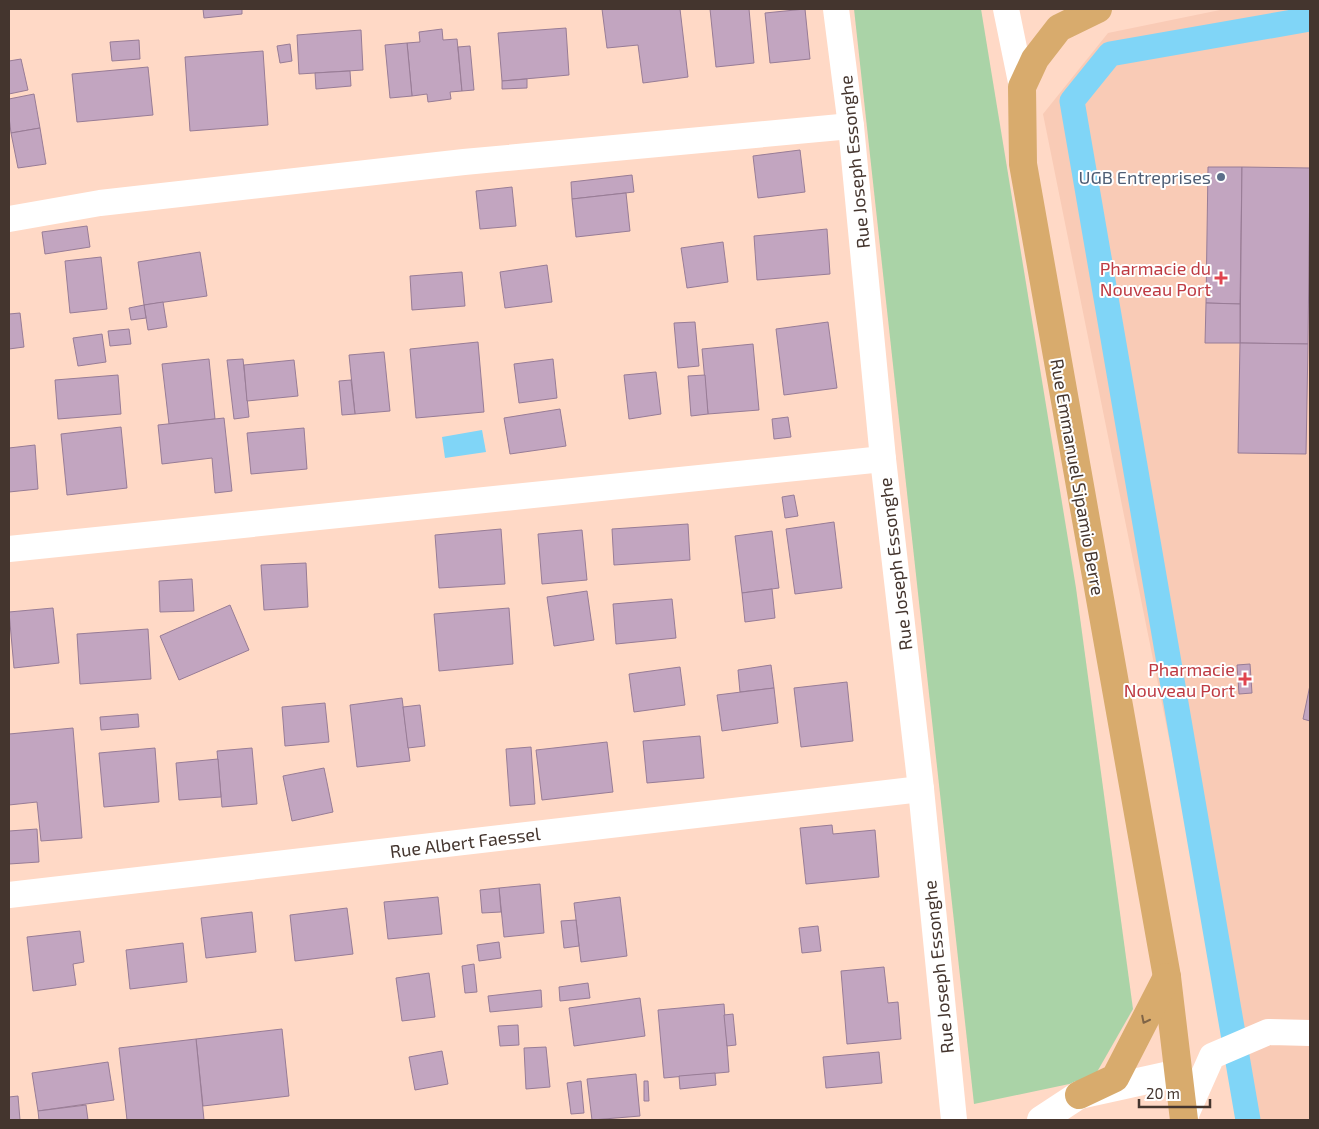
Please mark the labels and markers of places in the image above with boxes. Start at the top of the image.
place label: UGB Entreprises [1078,166,1211,188]
marker: UGB Entreprises [1215,171,1227,183]
place label: Pharmacie du Nouveau Port [1100,257,1211,300]
marker: Pharmacie du Nouveau Port [1215,272,1227,284]
place label: Pharmacie Nouveau Port [1124,658,1235,701]
marker: Pharmacie Nouveau Port [1239,673,1251,685]

